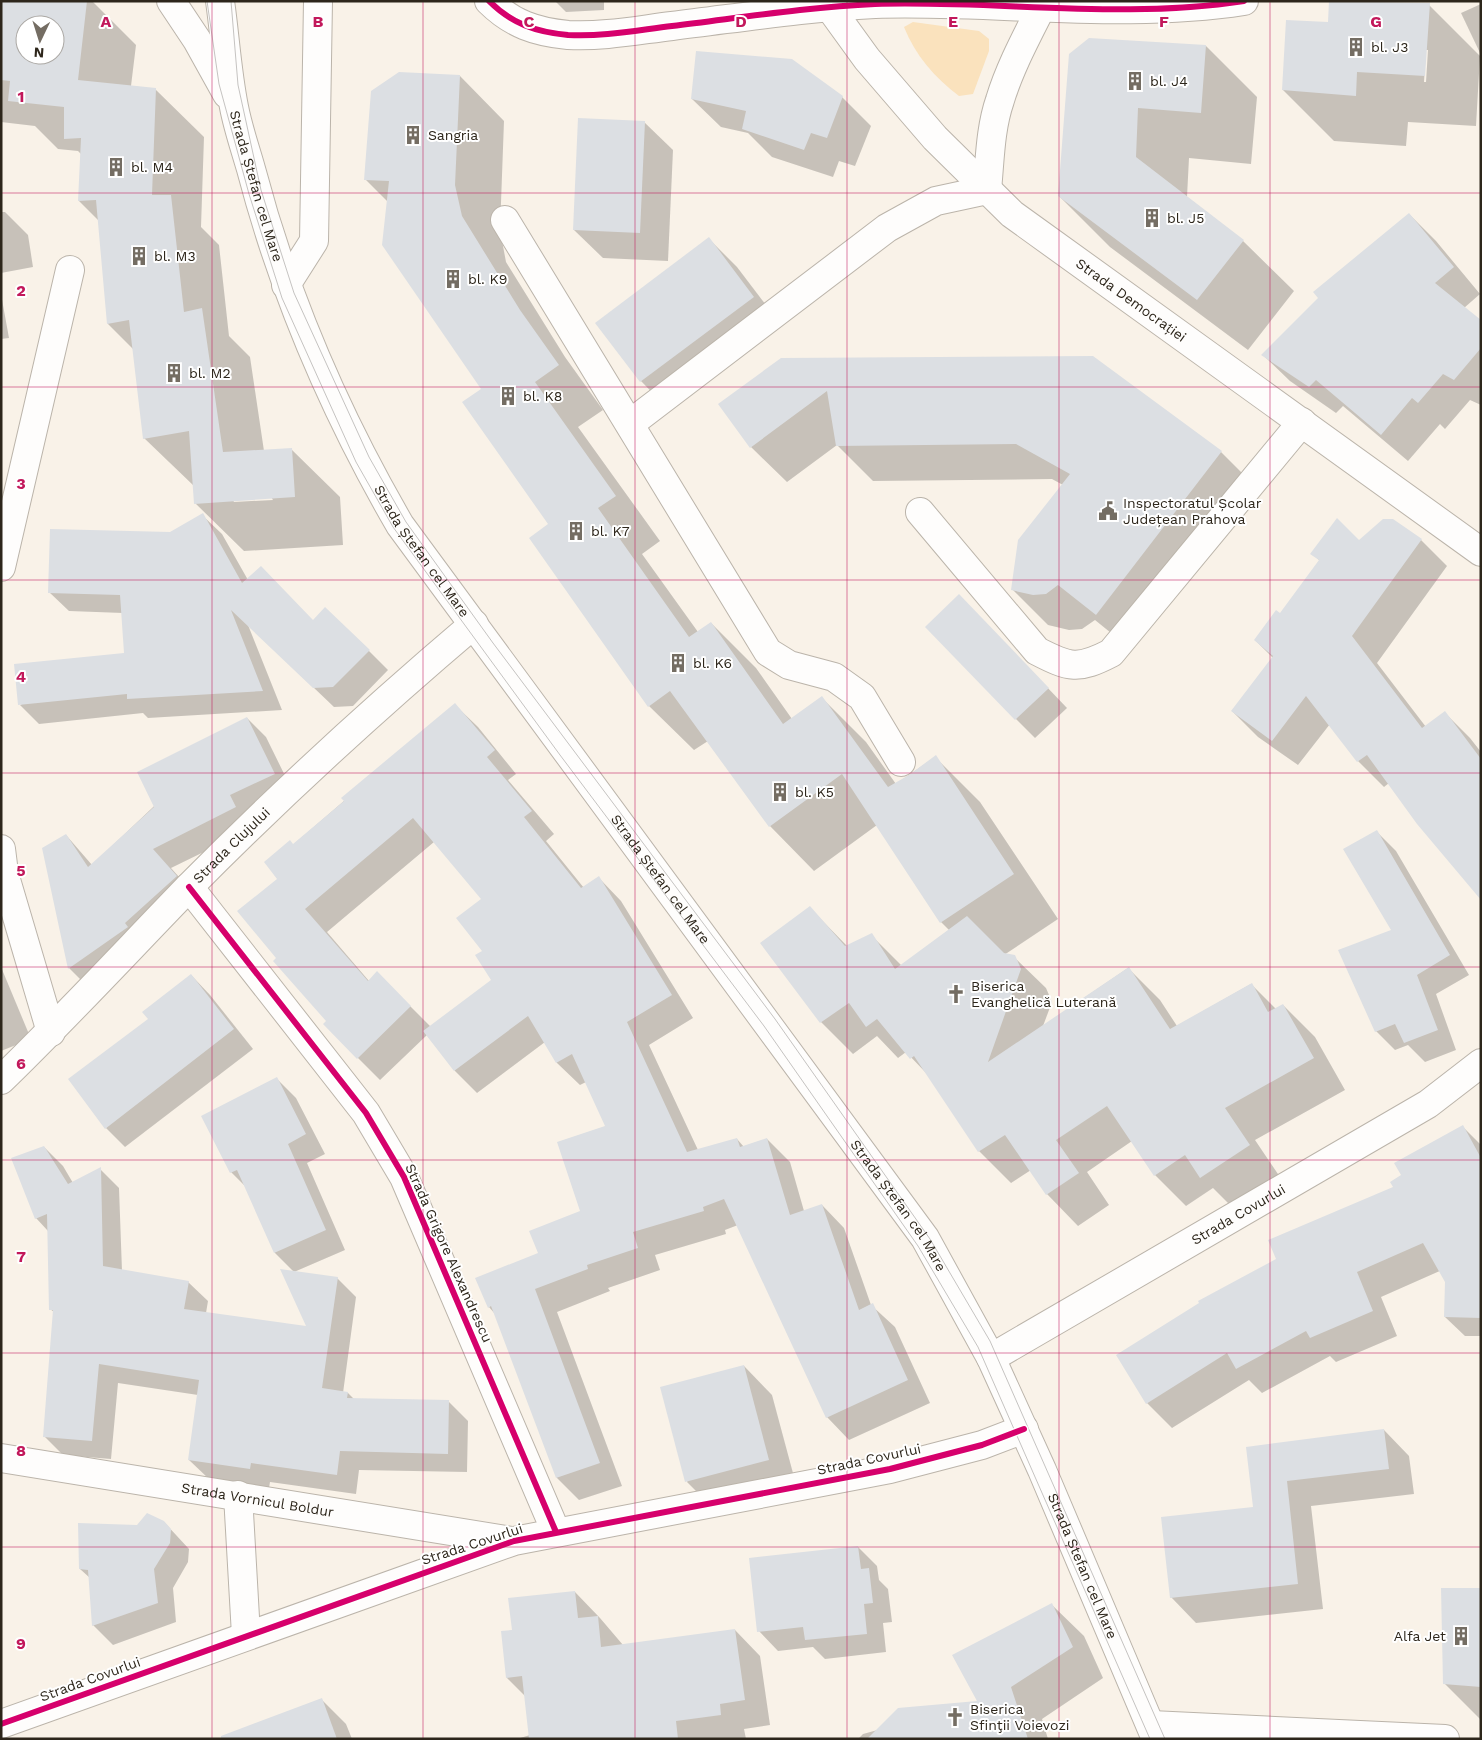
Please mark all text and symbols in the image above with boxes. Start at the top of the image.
text: A [101,12,112,31]
text: B [313,12,324,31]
text: C [524,12,535,31]
text: D [735,12,747,31]
text: E [948,12,958,31]
text: F [1159,12,1169,31]
text: G [1370,12,1382,31]
north arrow [15,15,65,65]
building icon: bl. J3 [1345,36,1367,58]
place label: bl. J3 [1371,39,1408,55]
text: N [33,45,45,61]
building icon: bl. J4 [1124,70,1146,92]
place label: bl. J4 [1150,73,1188,89]
text: 1 [18,87,24,106]
street label: Strada Ștefan cel Mare [227,109,286,264]
building icon: Sangria [402,124,424,146]
place label: Sangria [428,127,478,143]
building icon: bl. M4 [105,156,127,178]
place label: bl. M4 [131,159,173,175]
building icon: bl. J5 [1141,207,1163,229]
place label: bl. J5 [1167,210,1204,226]
building icon: bl. M3 [128,245,150,267]
place label: bl. M3 [154,248,196,264]
street label: Strada Democrației [1073,255,1189,345]
building icon: bl. K9 [442,268,464,290]
place label: bl. K9 [468,271,507,287]
text: 2 [16,281,26,300]
building icon: bl. M2 [163,362,185,384]
place label: bl. M2 [189,365,231,381]
building icon: bl. K8 [497,385,519,407]
place label: bl. K8 [523,388,562,404]
text: 3 [16,474,26,493]
street label: Strada Ștefan cel Mare [371,482,473,620]
place label: Inspectoratul Școlar Județean Prahova [1123,495,1262,528]
public building icon: Inspectoratul Școlar Județean Prahova [1097,500,1119,522]
building icon: bl. K7 [565,520,587,542]
place label: bl. K7 [591,523,630,539]
building icon: bl. K6 [667,652,689,674]
place label: bl. K6 [693,655,732,671]
text: 4 [16,667,26,686]
building icon: bl. K5 [769,781,791,803]
place label: bl. K5 [795,784,834,800]
street label: Strada Clujului [190,804,273,886]
street label: Strada Ștefan cel Mare [608,811,714,947]
text: 5 [16,861,26,880]
place label: Biserica Evanghelică Luterană [971,978,1116,1010]
church icon: Biserica Evanghelică Luterană [945,983,967,1005]
text: 6 [16,1054,26,1073]
street label: Strada Ștefan cel Mare [847,1137,950,1274]
street label: Strada Grigore Alexandrescu [402,1161,496,1345]
street label: Strada Covurlui [1188,1181,1288,1248]
text: 7 [16,1247,26,1266]
street label: Strada Covurlui [816,1440,922,1478]
text: 8 [16,1441,26,1460]
street label: Strada Vornicul Boldur [180,1479,335,1520]
street label: Strada Ștefan cel Mare [1045,1491,1121,1641]
street label: Strada Covurlui [419,1520,525,1568]
building icon: Alfa Jet [1450,1625,1472,1647]
place label: Alfa Jet [1394,1628,1446,1644]
text: 9 [16,1634,26,1653]
street label: Strada Covurlui [38,1653,142,1705]
place label: Biserica Sfinţii Voievozi [970,1701,1070,1733]
church icon: Biserica Sfinţii Voievozi [944,1706,966,1728]

